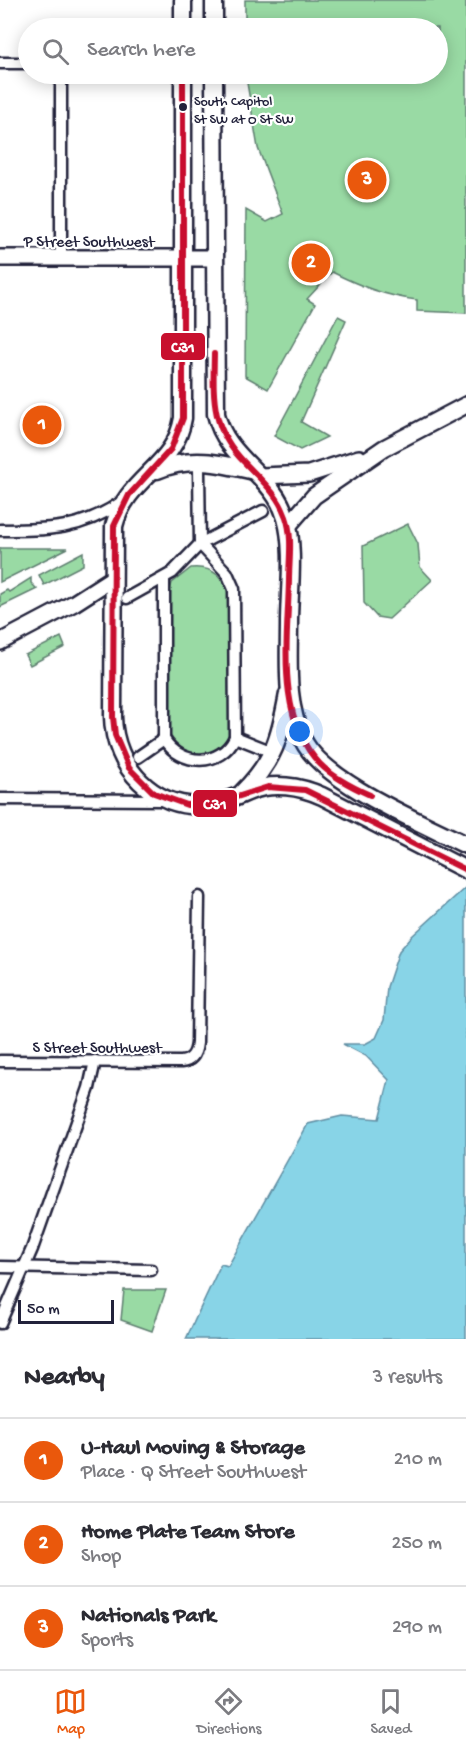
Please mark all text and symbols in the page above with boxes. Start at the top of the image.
search box [18,18,448,84]
icon: search [39,35,72,68]
text: Search here [87,38,195,64]
place label: South Capitol St SW at O St SW [194,94,294,129]
marker: South Capitol St SW at O St SW [177,101,189,113]
pin: 3 [348,158,386,202]
street label: P Street Southwest [23,234,156,253]
pin: 2 [292,240,330,286]
line badge: C31 [160,332,206,361]
text: C31 [170,340,195,359]
pin: 1 [22,402,62,448]
your location [285,717,314,746]
line badge: C31 [192,789,238,818]
text: C31 [202,797,227,816]
street label: S Street Southwest [32,1040,163,1059]
scale bar [18,1297,114,1324]
text: 50 m [27,1301,60,1320]
text: Nearby [24,1363,105,1394]
text: 3 results [373,1367,442,1390]
text: U-Haul Moving & Storage [81,1436,305,1462]
text: 1 [39,1449,48,1472]
text: 210 m [394,1449,442,1472]
text: Place · Q Street Southwest [81,1462,306,1485]
text: Home Plate Team Store [81,1520,295,1546]
text: 2 [39,1533,48,1556]
text: 250 m [391,1533,442,1556]
text: Shop [81,1546,121,1569]
text: Nationals Park [81,1604,216,1630]
text: 3 [38,1617,49,1640]
text: 290 m [392,1617,442,1640]
text: Sports [81,1630,133,1653]
tab: Map [54,1685,87,1740]
tab: Directions [196,1685,262,1740]
tab: Saved [370,1685,411,1740]

